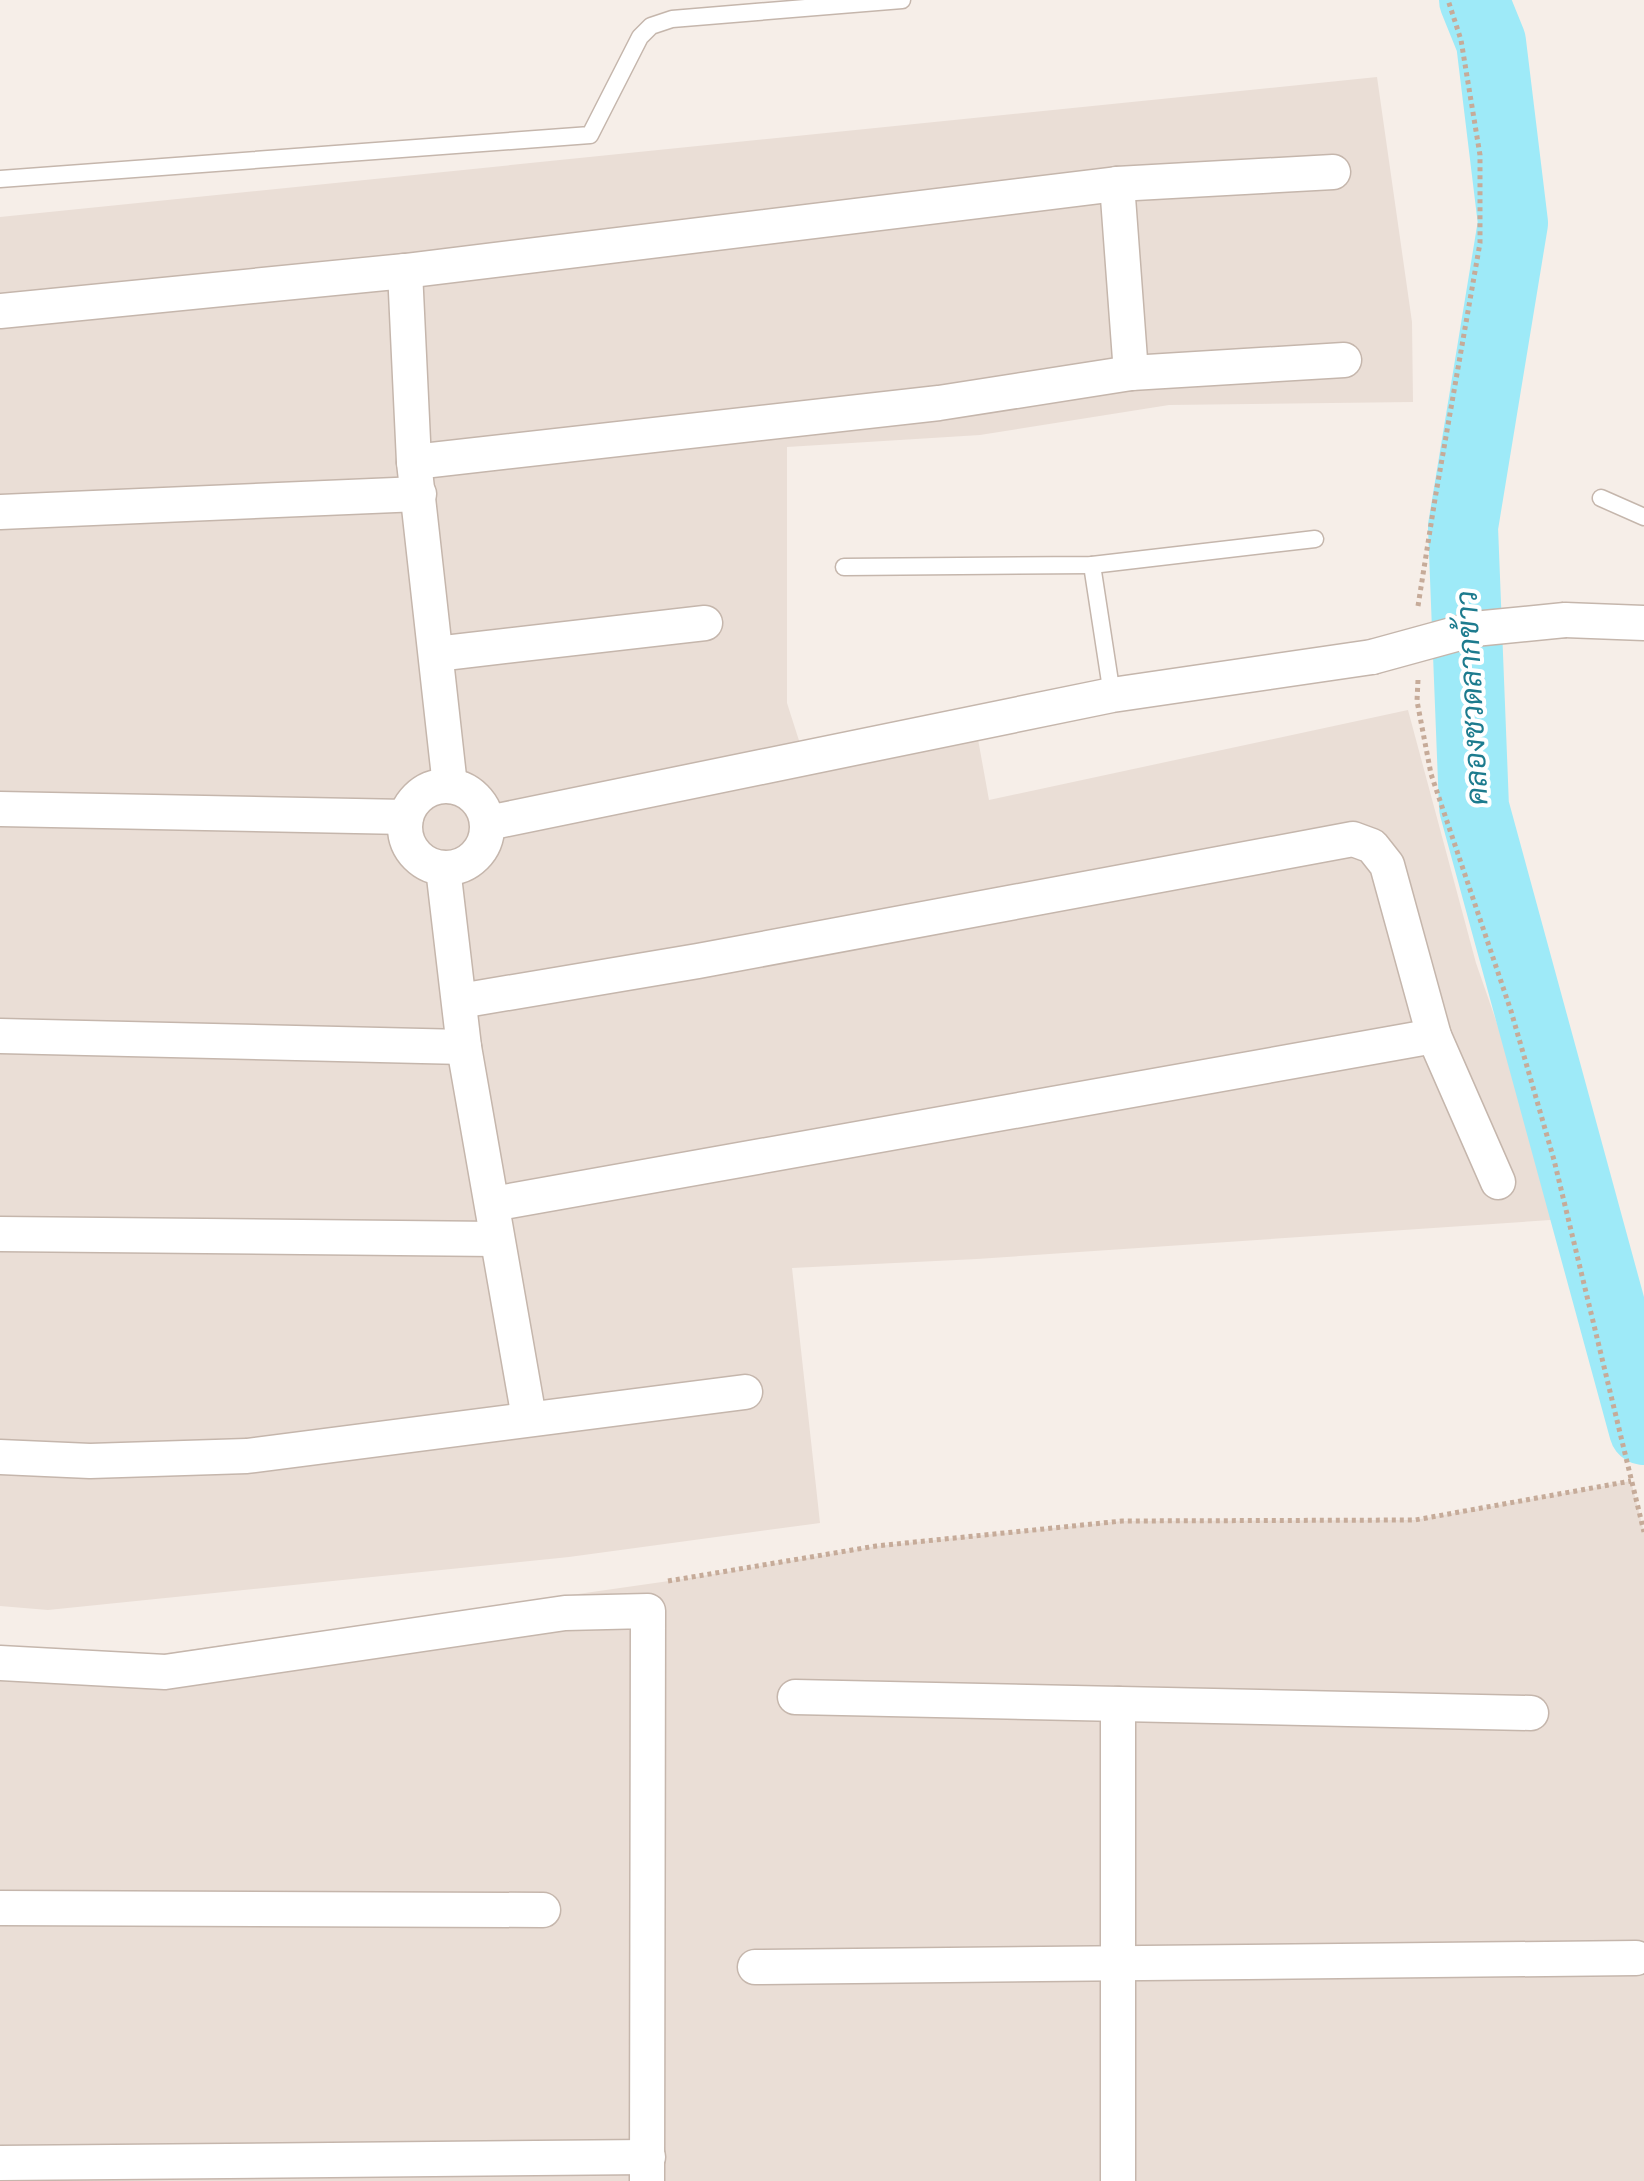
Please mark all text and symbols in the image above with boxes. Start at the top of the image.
water label: คลองชวดลากข้าว [1446,590,1494,806]

